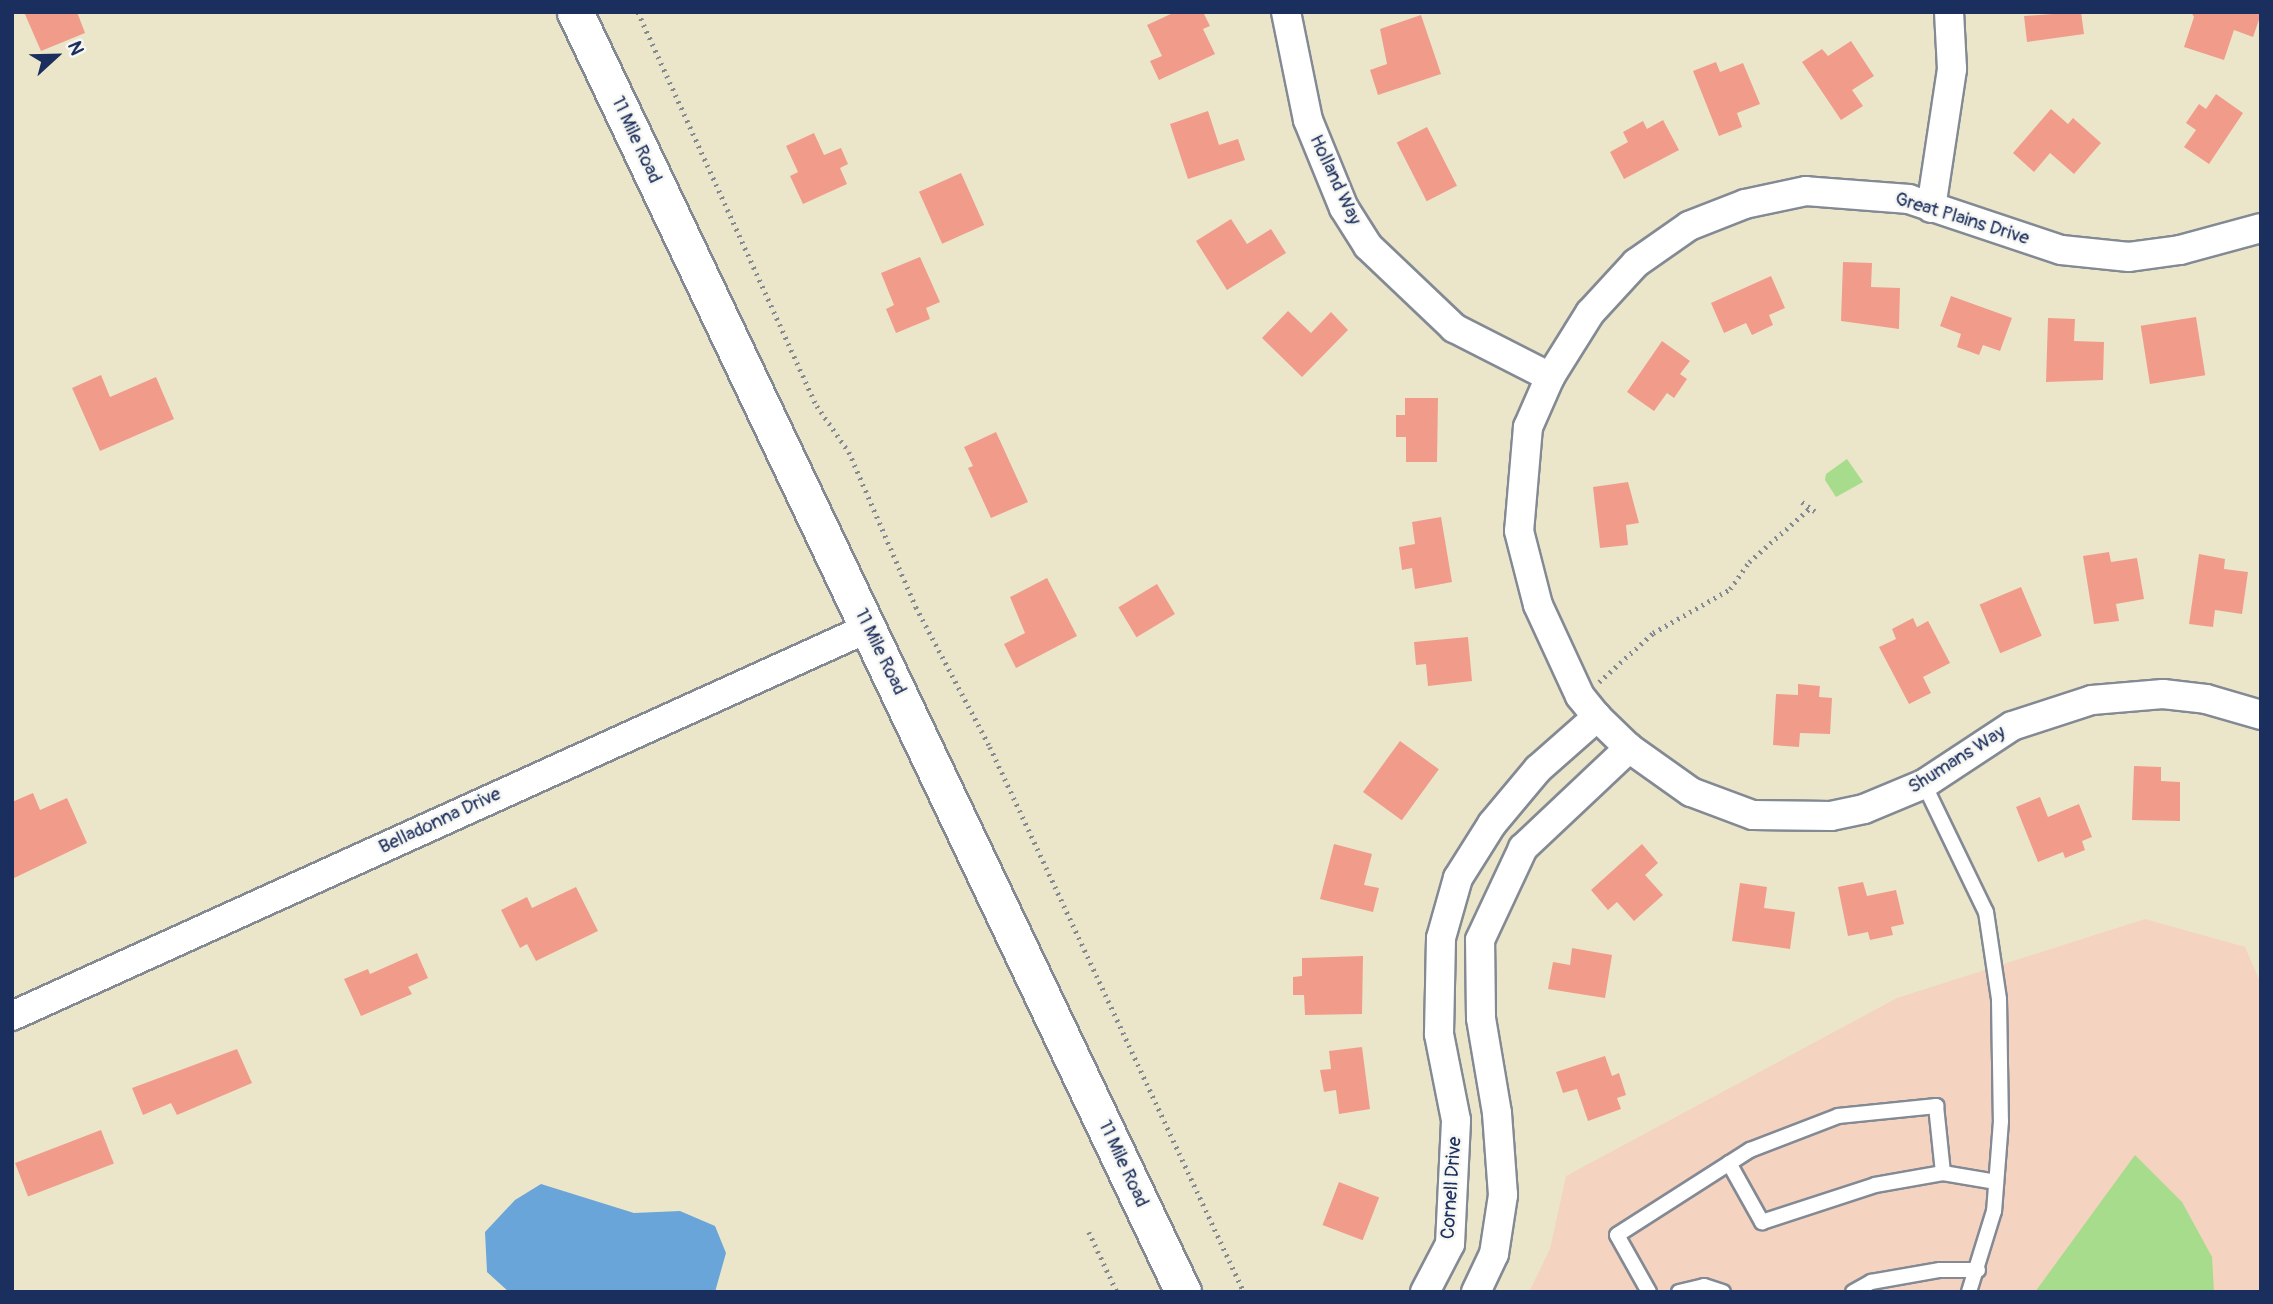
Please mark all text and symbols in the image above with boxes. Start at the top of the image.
north arrow [21,21,91,91]
text: N [62,38,89,59]
street label: 11 Mile Road [606,93,666,187]
street label: Holland Way [1304,131,1366,229]
street label: Great Plains Drive [1892,188,2032,250]
street label: 11 Mile Road [849,605,911,699]
street label: Shumans Way [1904,721,2010,799]
street label: Belladonna Drive [375,783,505,859]
street label: 11 Mile Road [1093,1117,1153,1211]
street label: Cornell Drive [1437,1136,1467,1240]

